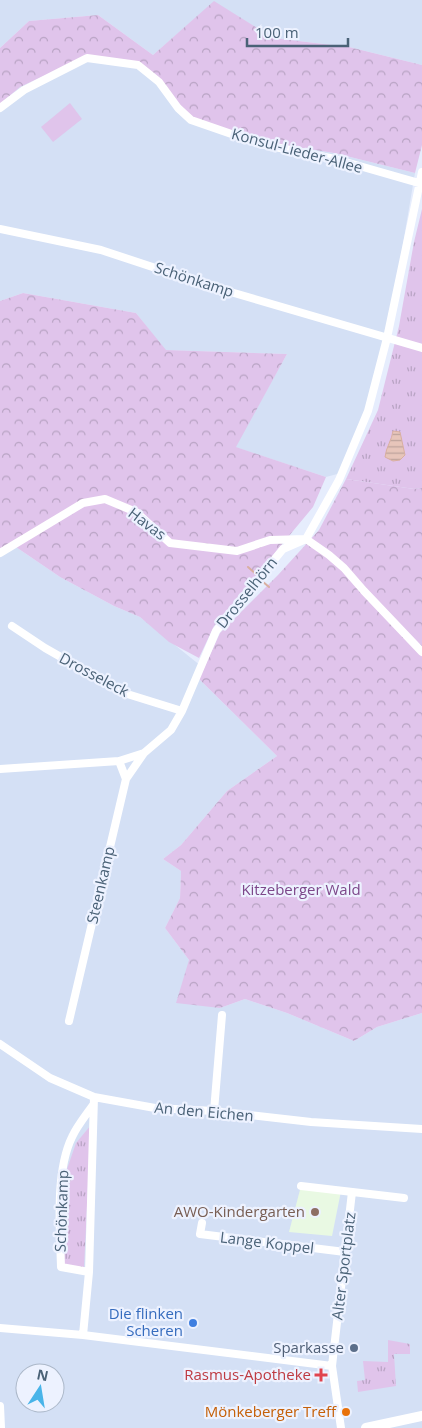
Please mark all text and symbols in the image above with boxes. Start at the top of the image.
scale bar [247,15,348,47]
text: 100 m [255,22,299,42]
street label: Konsul-Lieder-Allee [230,123,365,177]
street label: Schönkamp [152,257,236,301]
street label: Havas [125,502,171,544]
street label: Drosselhörn [211,553,281,632]
street label: Drosseleck [56,647,133,701]
street label: Steenkamp [81,844,119,925]
park label: Kitzeberger Wald [241,879,361,899]
street label: An den Eichen [154,1097,254,1125]
street label: Schönkamp [50,1170,72,1252]
place label: AWO-Kindergarten [174,1201,305,1221]
marker: AWO-Kindergarten [309,1206,321,1218]
street label: Alter Sportplatz [326,1211,360,1321]
street label: Lange Koppel [219,1226,315,1258]
place label: Die flinken Scheren [109,1303,183,1340]
marker: Die flinken Scheren [187,1317,199,1329]
place label: Sparkasse [273,1337,344,1357]
marker: Sparkasse [348,1342,360,1354]
north arrow [15,1363,65,1413]
text: N [35,1364,50,1385]
place label: Rasmus-Apotheke [184,1364,311,1384]
marker: Rasmus-Apotheke [315,1369,327,1381]
place label: Mönkeberger Treff [205,1401,337,1421]
marker: Mönkeberger Treff [340,1406,352,1418]

